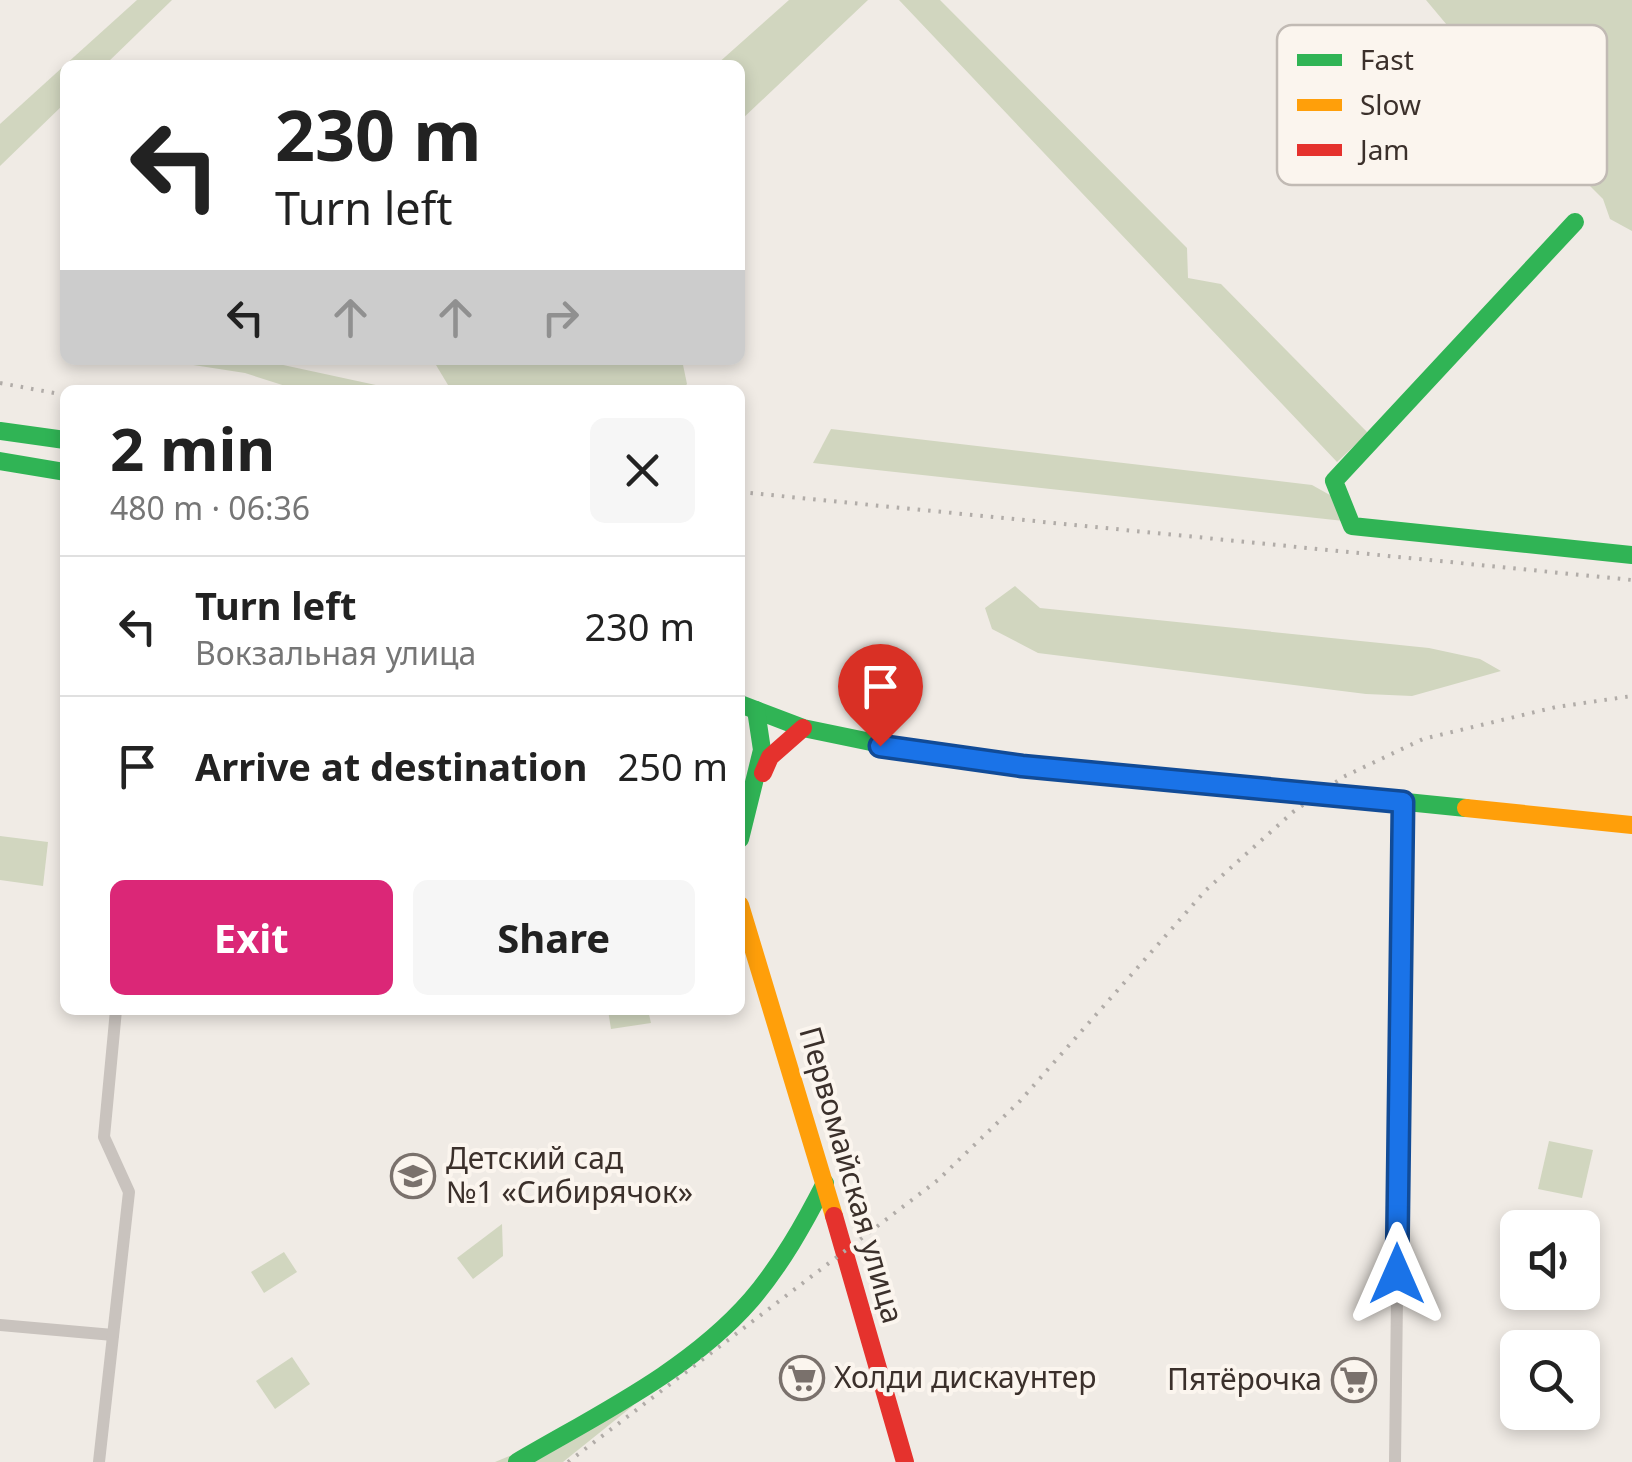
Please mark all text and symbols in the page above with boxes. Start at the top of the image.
legend [1277,25,1607,185]
text: Fast [1360,40,1414,78]
text: Slow [1360,85,1421,123]
text: 230 m [275,86,482,182]
icon: left [110,100,240,230]
text: Jam [1357,130,1410,168]
text: Turn left [275,177,452,238]
icon: left [218,290,273,345]
icon: ahead [323,290,378,345]
icon: ahead [428,290,483,345]
icon: right [533,290,588,345]
text: 2 min [110,407,275,489]
button: close [590,418,695,523]
text: 480 m · 06:36 [110,486,310,529]
text: Turn left [195,579,357,631]
icon: left [110,599,165,654]
text: 230 m [584,600,695,652]
text: Вокзальная улица [195,631,476,674]
pin [838,644,923,747]
icon: arrive [853,659,908,714]
icon: arrive [110,739,165,794]
text: Arrive at destination [195,740,587,792]
text: 250 m [617,740,728,792]
button: Exit [110,880,393,995]
button: Share [413,880,695,995]
street label: Первомайская улица [790,1021,914,1328]
place label: Детский сад №1 «Сибирячок» [446,1137,693,1212]
school or university icon: Детский сад №1 «Сибирячок» [390,1153,436,1199]
map controls [1500,1210,1600,1430]
button: sound [1500,1210,1600,1310]
position arrow [1345,1222,1449,1326]
button: search [1500,1330,1600,1430]
supermarket icon: Холди дискаунтер [779,1355,825,1401]
place label: Холди дискаунтер [834,1356,1097,1397]
supermarket icon: Пятёрочка [1331,1357,1377,1403]
place label: Пятёрочка [1167,1358,1322,1399]

